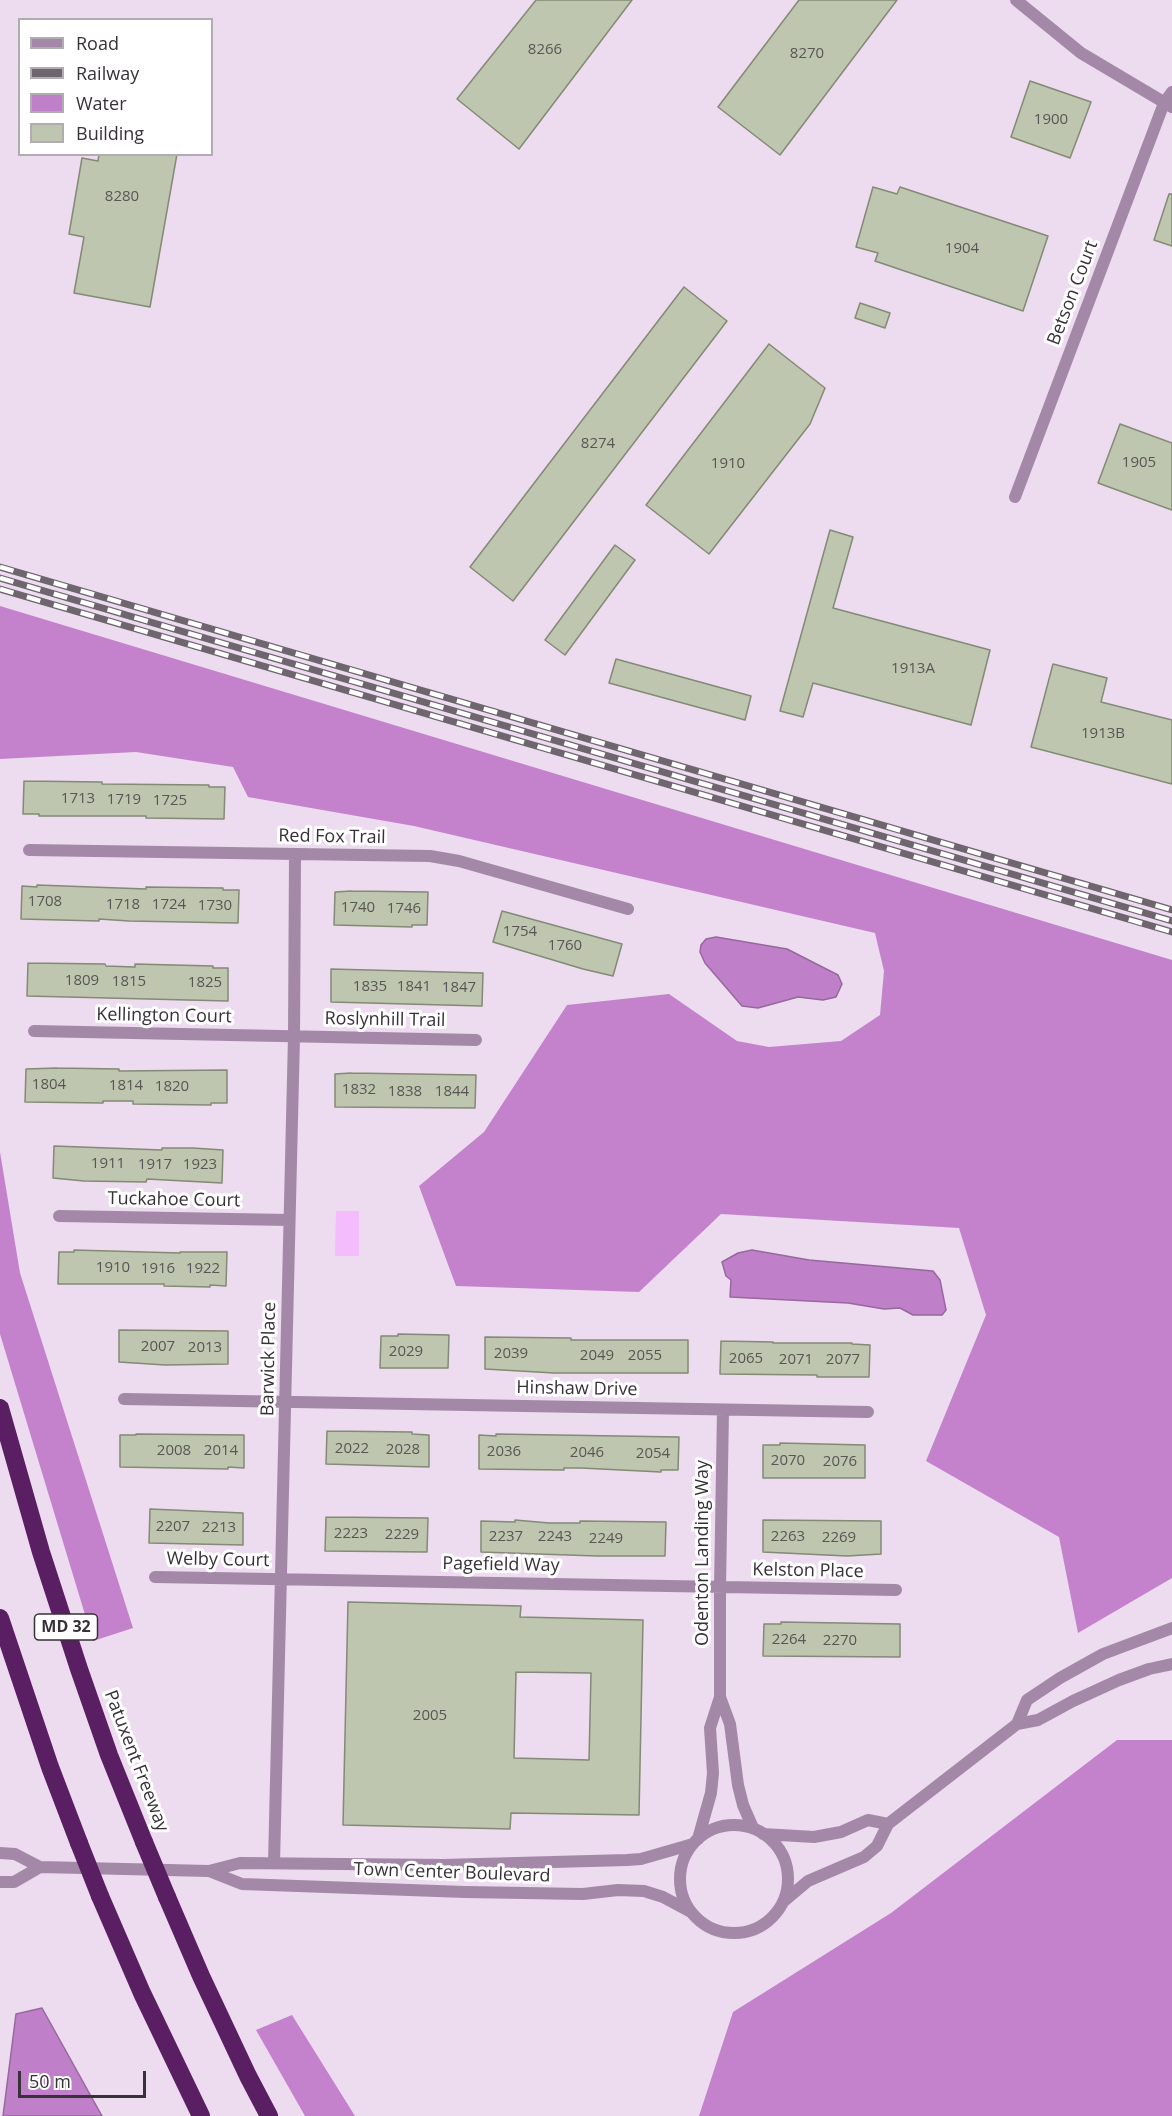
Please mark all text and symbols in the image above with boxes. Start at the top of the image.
legend [18,18,213,156]
text: Road [76,31,119,55]
house number: 8266 [528,41,562,59]
house number: 8270 [790,45,824,63]
text: Railway [76,61,139,85]
text: Water [76,91,127,115]
house number: 1900 [1034,111,1068,129]
text: Building [76,121,144,145]
house number: 8280 [105,188,139,206]
street label: Betson Court [1043,238,1103,348]
house number: 1904 [945,240,979,258]
house number: 8274 [581,435,615,453]
house number: 1905 [1122,454,1156,472]
house number: 1910 [711,455,745,473]
house number: 1913A [891,660,935,678]
house number: 1913B [1081,725,1125,743]
house number: 1713 [61,790,95,808]
house number: 1719 [107,791,141,809]
house number: 1725 [153,792,187,810]
street label: Red Fox Trail [278,825,386,849]
house number: 1708 [28,893,62,911]
house number: 1718 [106,896,140,914]
house number: 1724 [152,896,186,914]
house number: 1730 [198,897,232,915]
house number: 1740 [341,899,375,917]
house number: 1746 [387,900,421,918]
house number: 1754 [503,923,537,941]
house number: 1760 [548,937,582,955]
house number: 1809 [65,972,99,990]
house number: 1815 [112,973,146,991]
house number: 1825 [188,974,222,992]
house number: 1835 [353,978,387,996]
house number: 1841 [397,978,431,996]
house number: 1847 [442,979,476,997]
street label: Kellington Court [96,1004,232,1028]
street label: Roslynhill Trail [324,1008,446,1032]
house number: 1804 [32,1076,66,1094]
house number: 1814 [109,1077,143,1095]
house number: 1820 [155,1078,189,1096]
house number: 1832 [342,1081,376,1099]
house number: 1838 [388,1083,422,1101]
house number: 1844 [435,1083,469,1101]
house number: 1911 [91,1155,125,1173]
house number: 1917 [138,1156,172,1174]
house number: 1923 [183,1156,217,1174]
street label: Tuckahoe Court [107,1188,241,1212]
house number: 1910 [96,1259,130,1277]
house number: 1916 [141,1260,175,1278]
house number: 1922 [186,1260,220,1278]
street label: Barwick Place [257,1302,281,1416]
house number: 2007 [141,1338,175,1356]
house number: 2013 [188,1339,222,1357]
house number: 2029 [389,1343,423,1361]
house number: 2039 [494,1345,528,1363]
house number: 2049 [580,1347,614,1365]
house number: 2055 [628,1347,662,1365]
house number: 2065 [729,1350,763,1368]
house number: 2071 [779,1351,813,1369]
house number: 2077 [826,1351,860,1369]
street label: Hinshaw Drive [516,1377,638,1401]
house number: 2022 [335,1440,369,1458]
house number: 2028 [386,1441,420,1459]
house number: 2008 [157,1442,191,1460]
house number: 2014 [204,1442,238,1460]
house number: 2036 [487,1443,521,1461]
house number: 2046 [570,1444,604,1462]
house number: 2054 [636,1445,670,1463]
house number: 2070 [771,1452,805,1470]
house number: 2076 [823,1453,857,1471]
street label: Odenton Landing Way [692,1460,714,1646]
house number: 2207 [156,1518,190,1536]
house number: 2213 [202,1519,236,1537]
house number: 2223 [334,1525,368,1543]
house number: 2229 [385,1526,419,1544]
house number: 2237 [489,1528,523,1546]
house number: 2243 [538,1528,572,1546]
house number: 2263 [771,1528,805,1546]
house number: 2269 [822,1529,856,1547]
house number: 2249 [589,1530,623,1548]
street label: Welby Court [166,1548,270,1572]
street label: Pagefield Way [442,1553,560,1577]
street label: Kelston Place [752,1559,864,1583]
road number: MD 32 [34,1614,98,1640]
house number: 2264 [772,1631,806,1649]
house number: 2270 [823,1632,857,1650]
street label: Patuxent Freeway [99,1687,173,1835]
house number: 2005 [413,1707,447,1725]
street label: Town Center Boulevard [353,1859,551,1887]
scale bar [21,2059,148,2097]
text: 50 m [29,2069,71,2093]

